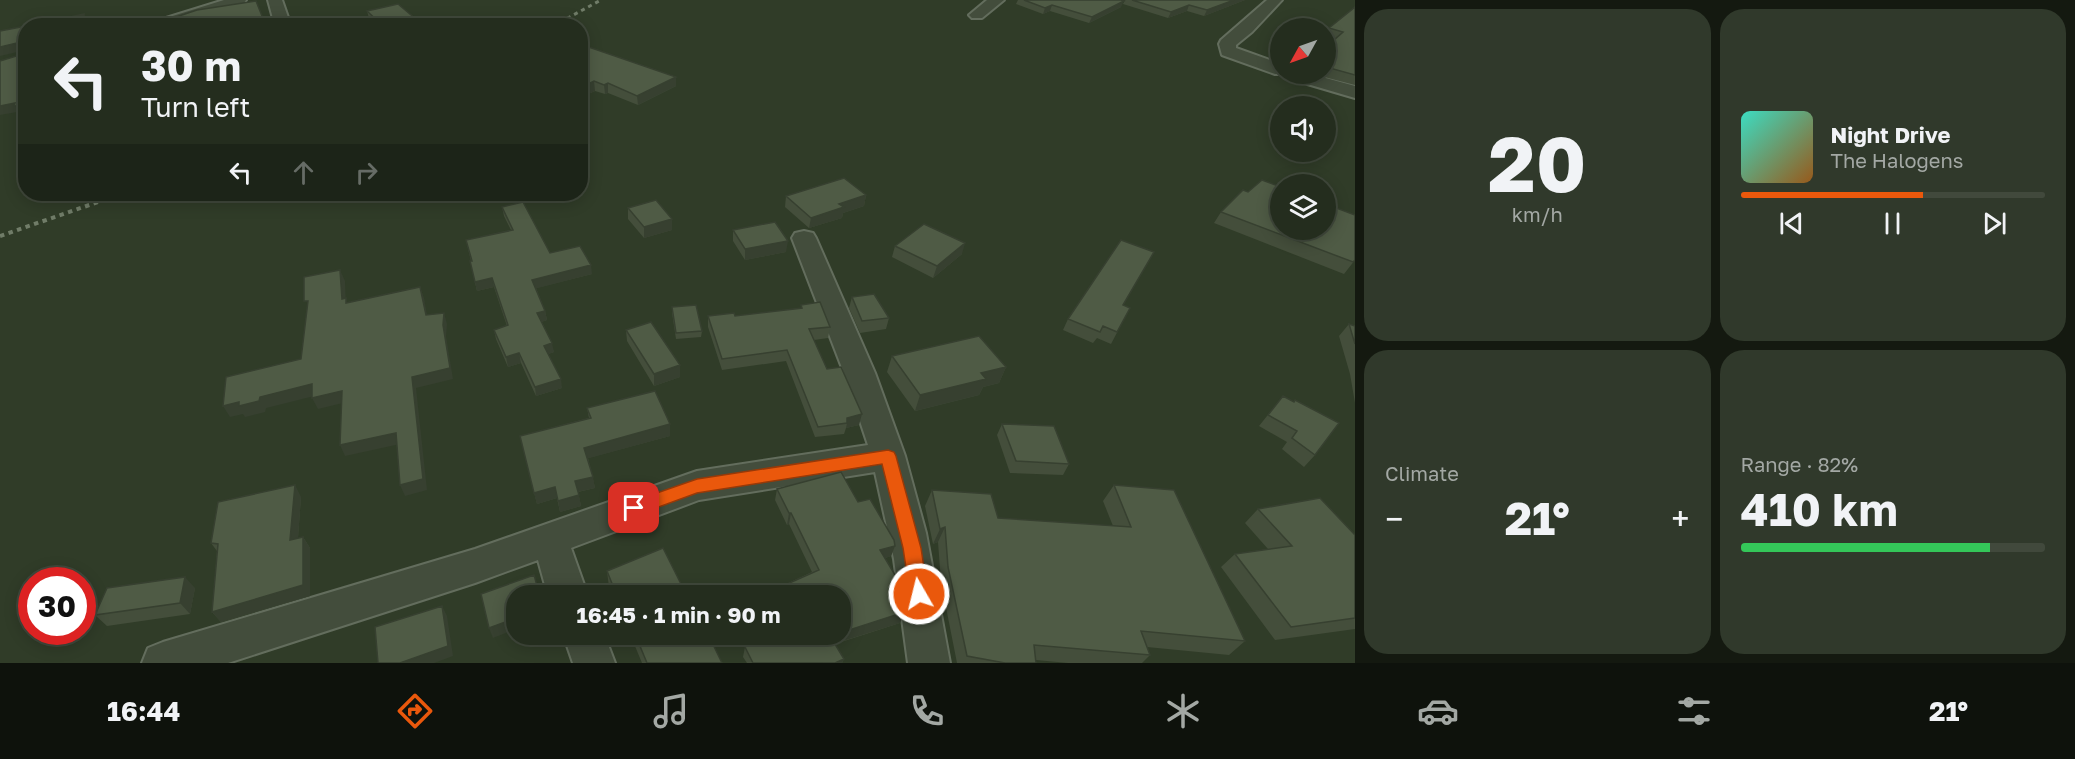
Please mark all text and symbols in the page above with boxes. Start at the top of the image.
north arrow [1270,18,1336,84]
map controls [1270,18,1336,240]
text: 30 m [141,40,241,90]
icon: left [42,42,120,120]
text: Turn left [141,91,250,123]
button: sound [1270,96,1336,162]
text: 20 [1488,116,1586,209]
text: Night Drive [1831,121,1950,148]
text: The Halogens [1831,148,1963,172]
icon: left [224,156,257,189]
icon: ahead [287,156,320,189]
icon: right [350,156,383,189]
button: layers [1270,174,1336,240]
text: km/h [1512,202,1563,226]
icon: previous [1775,207,1808,240]
icon: pause [1876,207,1909,240]
icon: next [1978,207,2011,240]
text: Range · 82% [1741,452,1858,476]
text: Climate [1385,461,1459,485]
pin [608,482,659,533]
text: 410 km [1741,482,1898,536]
icon: arrive [617,491,650,524]
text: 21° [1505,491,1570,545]
text: − [1385,499,1403,538]
text: + [1671,499,1689,538]
position arrow [887,562,951,626]
speed limit sign: 30 [18,567,96,645]
text: 16:45 · 1 min · 90 m [576,601,781,628]
icon: directions [394,690,436,732]
icon: music [650,690,692,732]
icon: phone [906,690,948,732]
icon: climate [1162,690,1204,732]
icon: car [1417,690,1459,732]
icon: filters [1673,690,1715,732]
text: 16:44 [107,695,180,727]
text: 21° [1929,695,1968,727]

